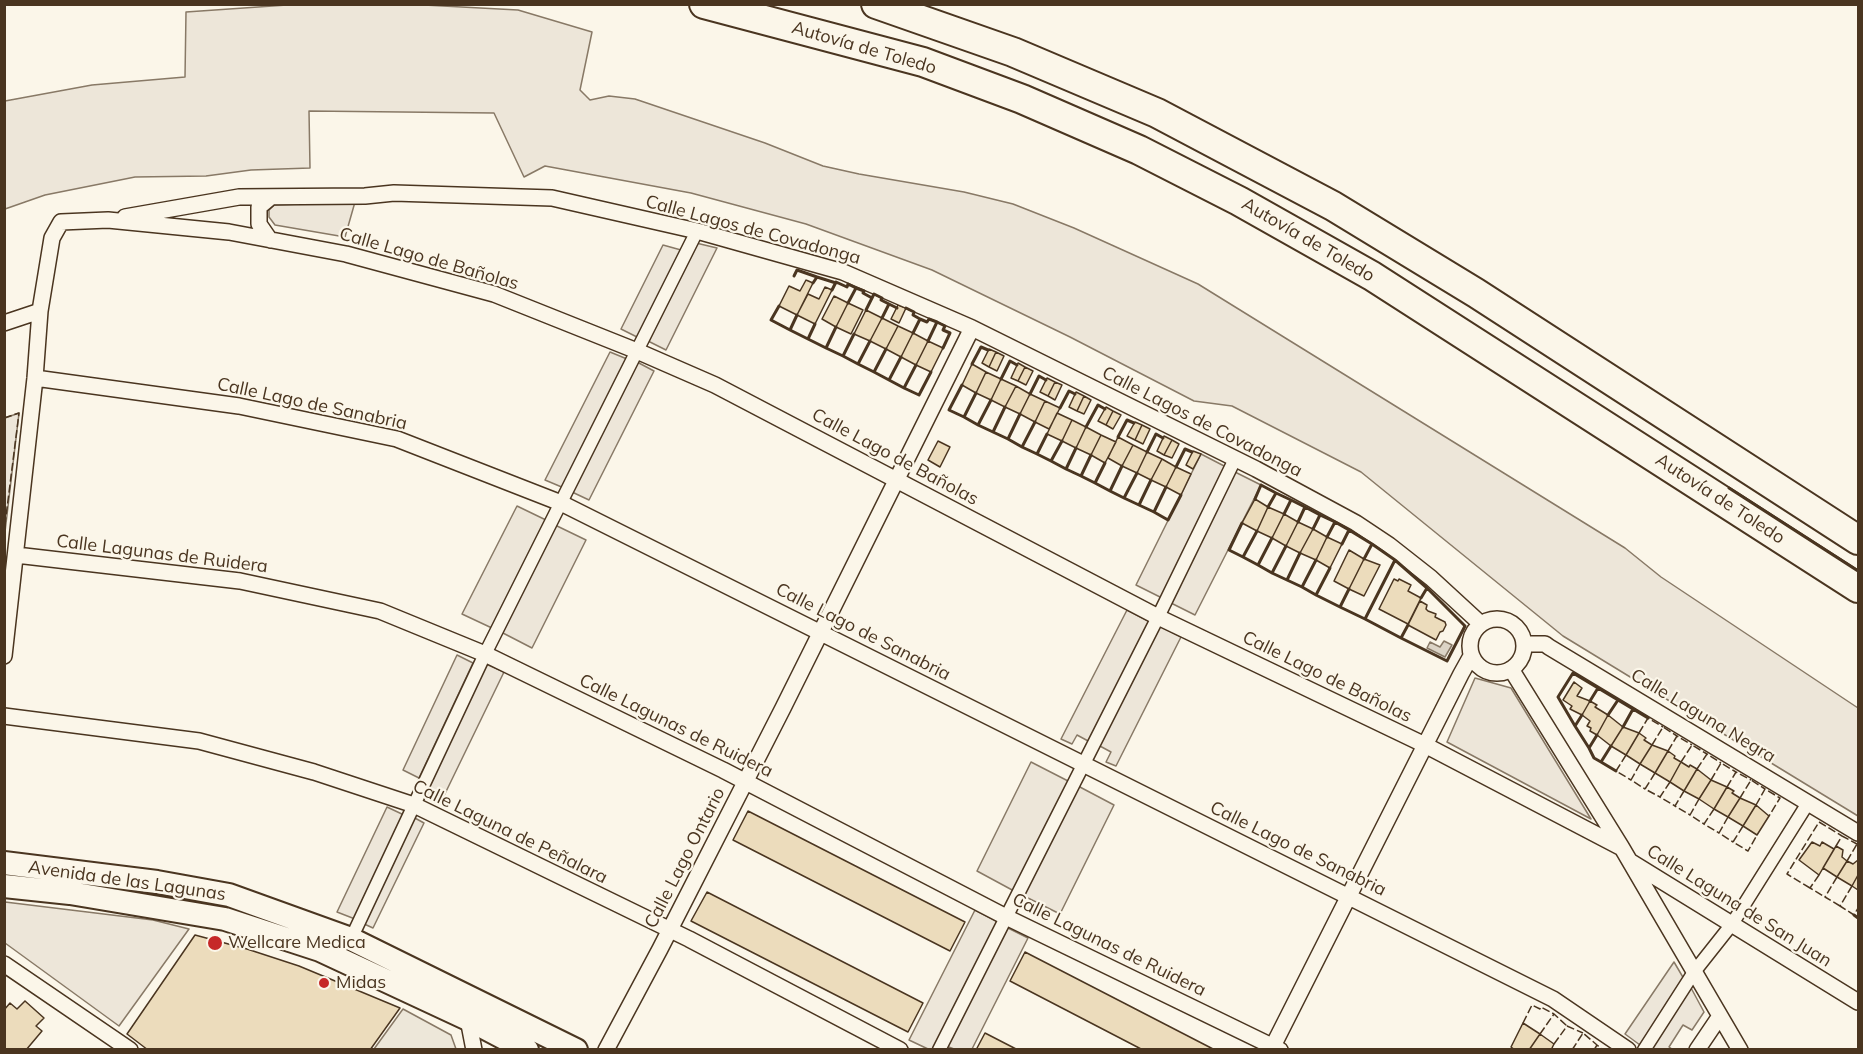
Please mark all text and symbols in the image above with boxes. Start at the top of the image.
street label: Autovía de Toledo [789,17,939,79]
street label: Calle Lagos de Covadonga [643,191,863,269]
street label: Autovía de Toledo [1238,193,1378,287]
street label: Calle Lago de Bañolas [337,223,521,295]
street label: Calle Lagos de Covadonga [1098,362,1306,482]
street label: Calle Lago de Sanabria [215,373,409,435]
street label: Calle Lago de Bañolas [808,404,982,510]
street label: Autovía de Toledo [1651,449,1789,549]
street label: Calle Lagunas de Ruidera [55,530,269,578]
street label: Calle Lago de Sanabria [772,578,954,686]
street label: Calle Lago de Bañolas [1239,627,1415,727]
street label: Calle Laguna Negra [1627,664,1779,768]
street label: Calle Lagunas de Ruidera [576,670,776,782]
street label: Calle Laguna de Peñalara [409,775,611,889]
street label: Calle Lago Ontario [640,784,730,932]
street label: Calle Lago de Sanabria [1206,797,1390,901]
street label: Calle Laguna de San Juan [1643,840,1835,972]
street label: Avenida de las Lagunas [27,856,227,906]
street label: Calle Lagunas de Ruidera [1009,889,1209,1001]
place label: Wellcare Medica [228,932,366,954]
marker: Wellcare Medica [206,934,224,952]
place label: Midas [336,972,386,994]
marker: Midas [317,976,331,990]

